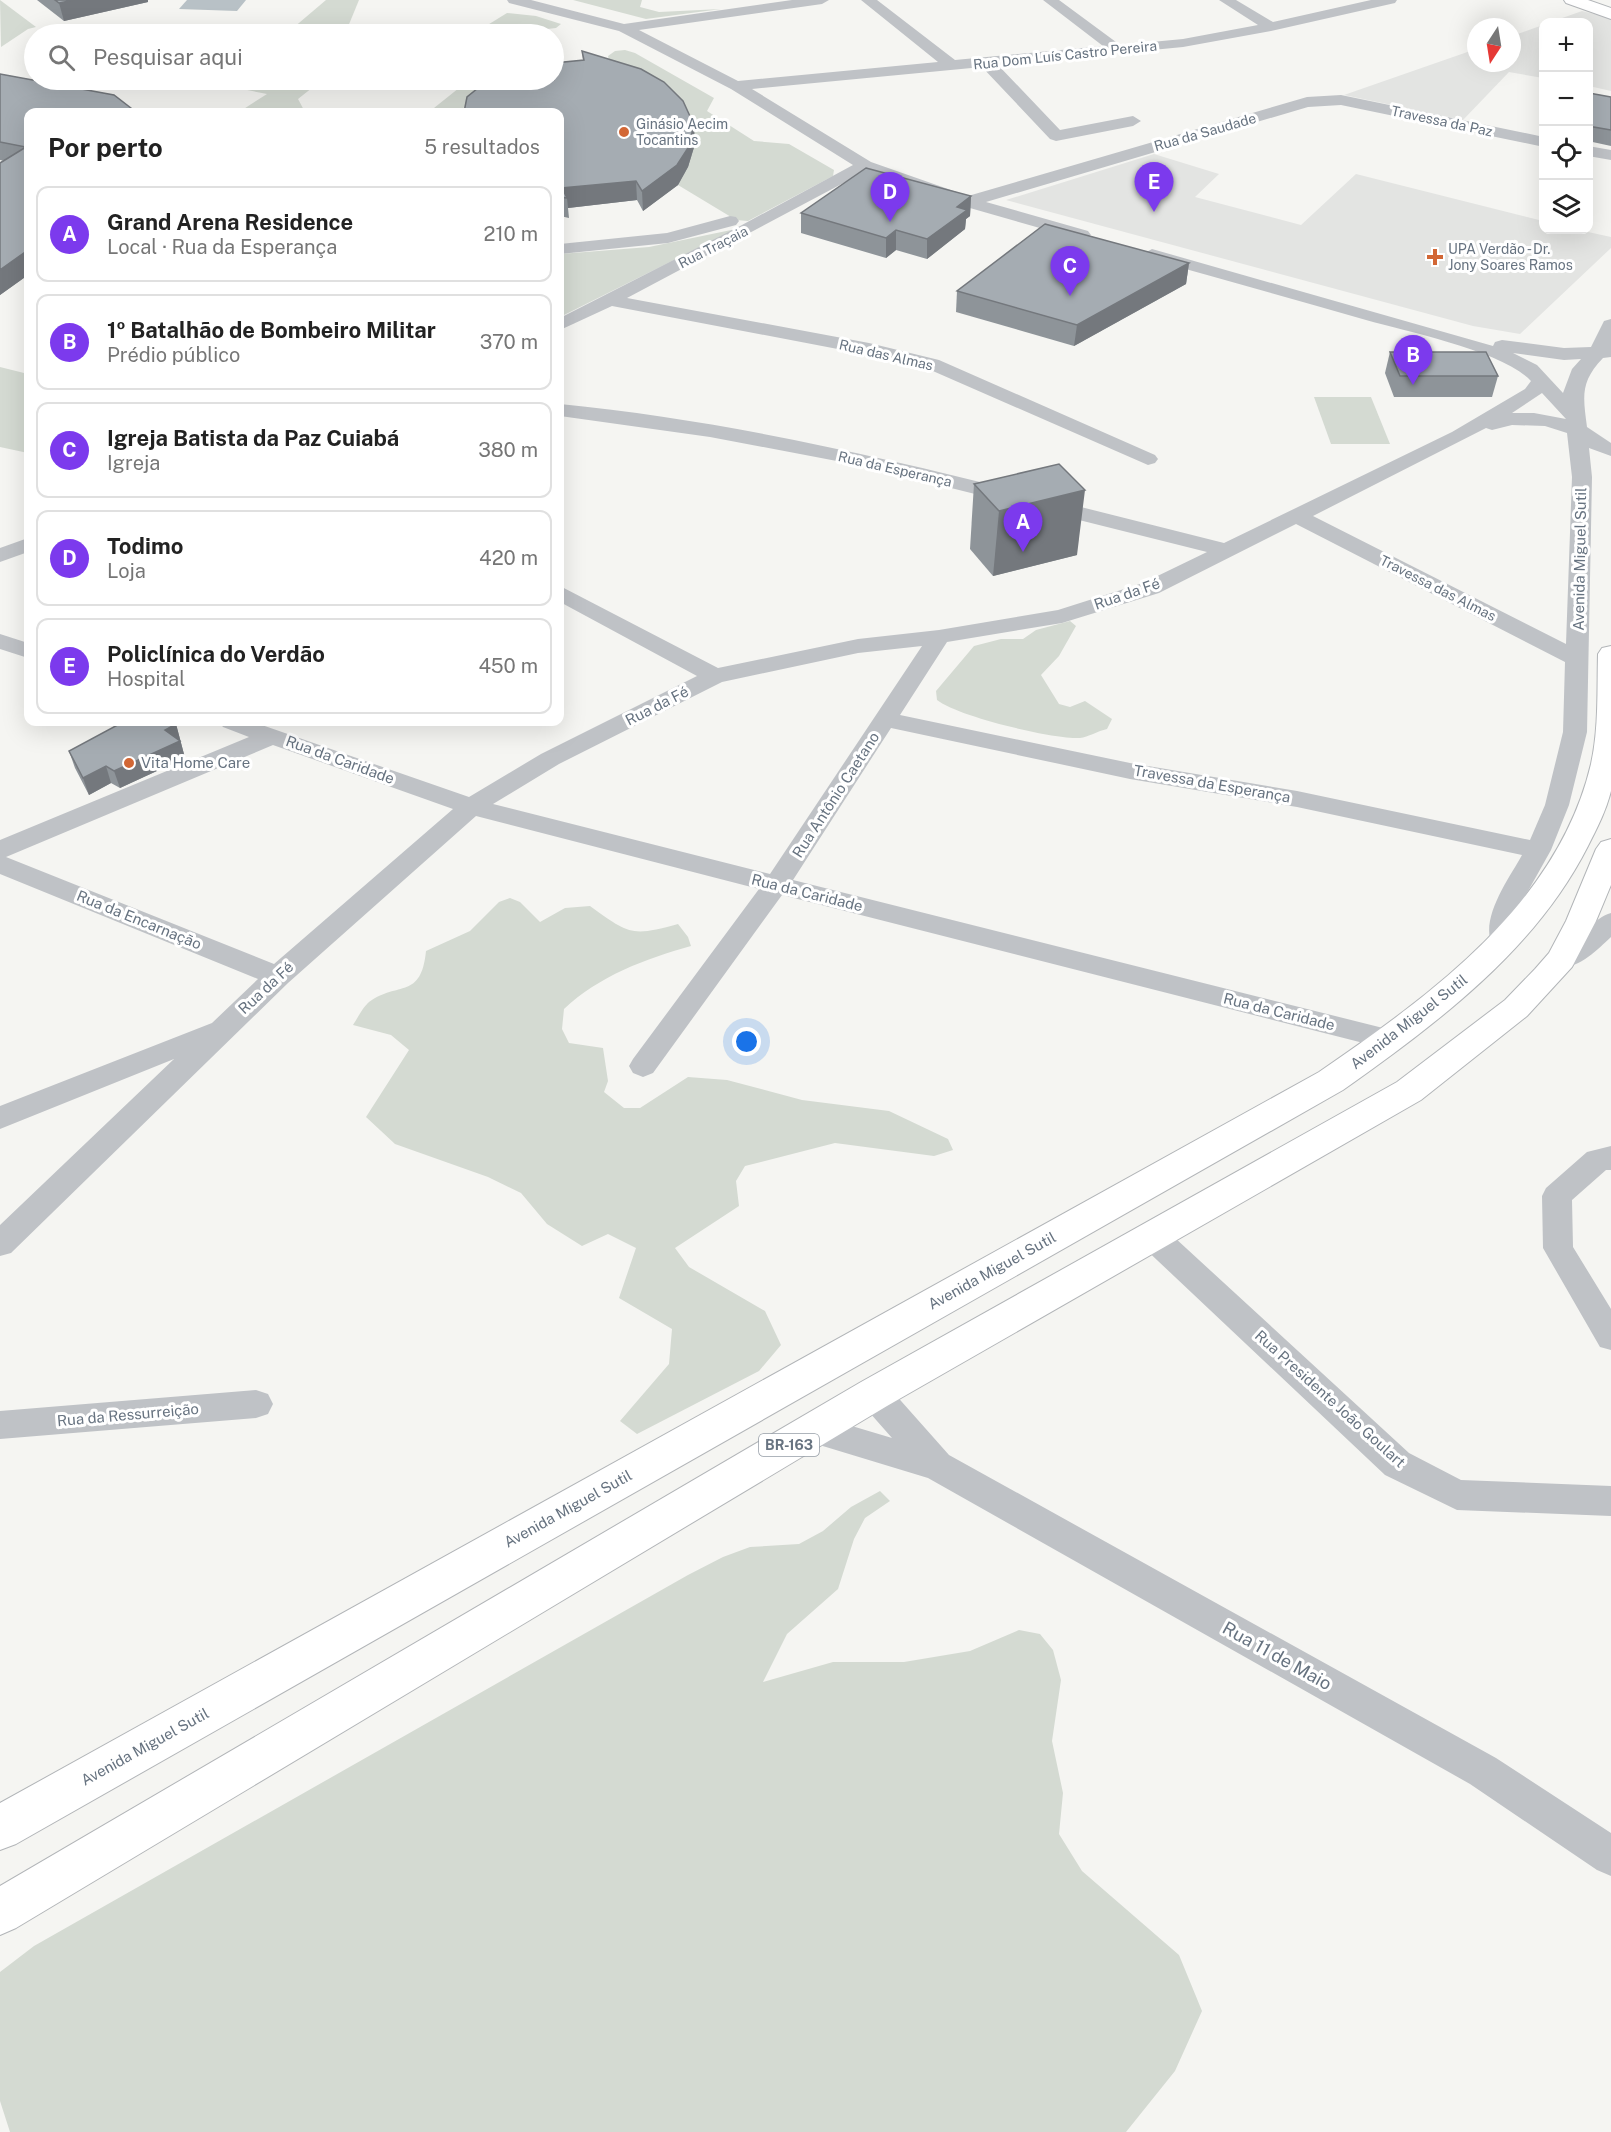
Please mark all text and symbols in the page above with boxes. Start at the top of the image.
north arrow [1467,18,1521,72]
map controls [1539,18,1593,234]
button: + [1539,18,1593,72]
search box [24,24,564,90]
street label: Rua Dom Luís Castro Pereira [972,37,1158,73]
icon: search [45,41,78,74]
text: Pesquisar aqui [93,44,243,70]
button: − [1539,72,1593,126]
street label: Travessa da Paz [1390,102,1494,140]
street label: Rua da Saudade [1152,110,1258,154]
place label: Ginásio Aecim Tocantins [636,116,728,148]
marker: Ginásio Aecim Tocantins [617,125,631,139]
button: locate [1539,126,1593,180]
text: Por perto [48,132,163,163]
text: 5 resultados [424,135,540,159]
pin: E [1134,162,1174,212]
pin: D [870,172,910,222]
button: layers [1539,180,1593,234]
text: Grand Arena Residence [107,209,353,235]
text: A [62,222,77,246]
text: 210 m [484,222,538,246]
street label: Rua Traçaia [676,223,750,271]
text: Local · Rua da Esperança [107,235,337,259]
place label: UPA Verdão - Dr. Jony Soares Ramos [1448,241,1573,273]
pin: C [1050,246,1090,296]
marker: UPA Verdão - Dr. Jony Soares Ramos [1426,248,1444,266]
text: 1º Batalhão de Bombeiro Militar [107,317,436,343]
text: B [63,330,76,354]
text: 370 m [480,330,538,354]
street label: Rua das Almas [837,336,935,374]
pin: B [1394,336,1432,385]
text: Prédio público [107,343,240,367]
text: Igreja Batista da Paz Cuiabá [107,425,399,451]
text: C [62,438,77,462]
text: 380 m [478,438,538,462]
street label: Rua da Esperança [837,448,953,490]
text: Igreja [107,451,160,475]
street label: Avenida Miguel Sutil [1570,487,1589,631]
pin: A [1004,502,1042,552]
text: Todimo [107,533,183,559]
text: D [62,546,77,570]
text: 420 m [479,546,538,570]
street label: Travessa das Almas [1377,552,1499,624]
text: Loja [107,559,146,583]
street label: Rua da Fé [1092,574,1162,613]
text: Policlínica do Verdão [107,641,325,667]
text: E [63,654,76,678]
text: 450 m [478,654,538,678]
text: Hospital [107,667,185,691]
street label: Rua da Fé [622,682,691,729]
street label: Rua Antônio Caetano [789,729,882,861]
street label: Rua da Caridade [284,732,397,787]
place label: Vita Home Care [141,754,250,771]
marker: Vita Home Care [122,756,136,770]
street label: Travessa da Esperança [1132,761,1292,806]
street label: Rua da Caridade [750,870,865,915]
street label: Rua da Encarnação [74,887,204,952]
street label: Rua da Fé [235,958,297,1017]
street label: Avenida Miguel Sutil [1347,971,1470,1072]
street label: Rua da Caridade [1222,989,1337,1034]
your location [732,1027,761,1056]
street label: Avenida Miguel Sutil [925,1228,1059,1313]
street label: Rua Presidente João Goulart [1252,1327,1409,1471]
street label: Rua da Ressurreição [56,1400,200,1429]
road number: BR-163 [759,1434,819,1456]
street label: Avenida Miguel Sutil [501,1466,635,1551]
street label: Rua 11 de Maio [1219,1617,1335,1694]
street label: Avenida Miguel Sutil [78,1704,212,1789]

